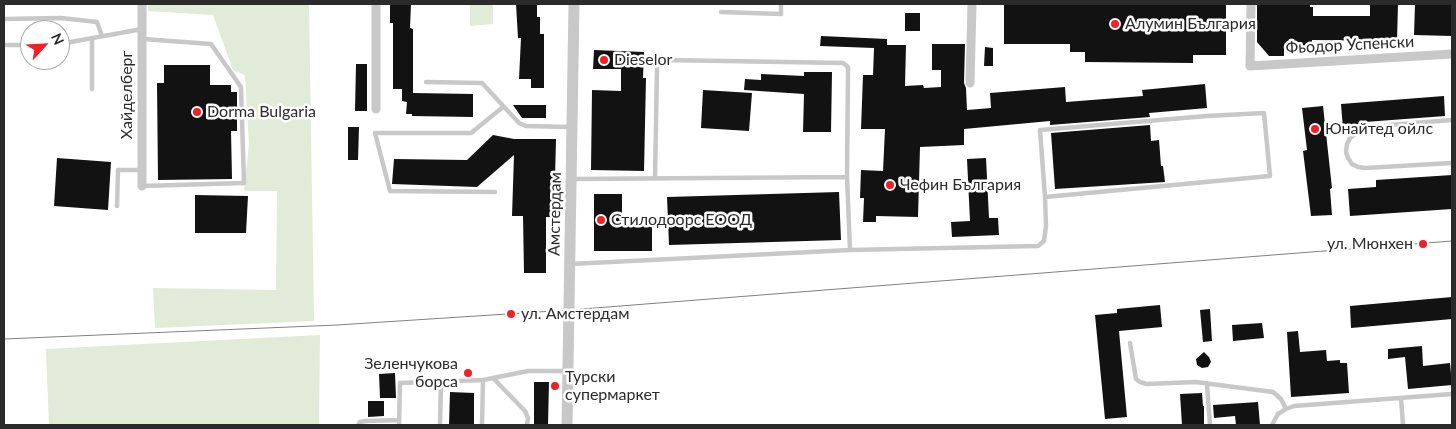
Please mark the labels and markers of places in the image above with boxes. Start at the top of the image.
place label: Алумин България [1125,14,1256,34]
marker: Алумин България [1109,18,1121,30]
place label: Dieselor [614,50,672,70]
marker: Dieselor [598,54,610,66]
place label: Dorma Bulgaria [207,102,316,122]
marker: Dorma Bulgaria [191,106,203,118]
place label: Юнайтед ойлс [1325,119,1433,139]
marker: Юнайтед ойлс [1309,123,1321,135]
place label: Чефин България [900,175,1021,195]
marker: Чефин България [884,179,896,191]
place label: Стилодоорс ЕООД [611,210,752,230]
marker: Стилодоорс ЕООД [595,214,607,226]
place label: ул. Мюнхен [1327,234,1413,254]
marker: ул. Мюнхен [1417,238,1429,250]
place label: ул. Амстердам [521,304,629,324]
marker: ул. Амстердам [505,308,517,320]
place label: Зеленчукова борса [364,354,458,392]
marker: Зеленчукова борса [462,367,474,379]
place label: Турски супермаркет [565,367,660,405]
marker: Турски супермаркет [549,380,561,392]

